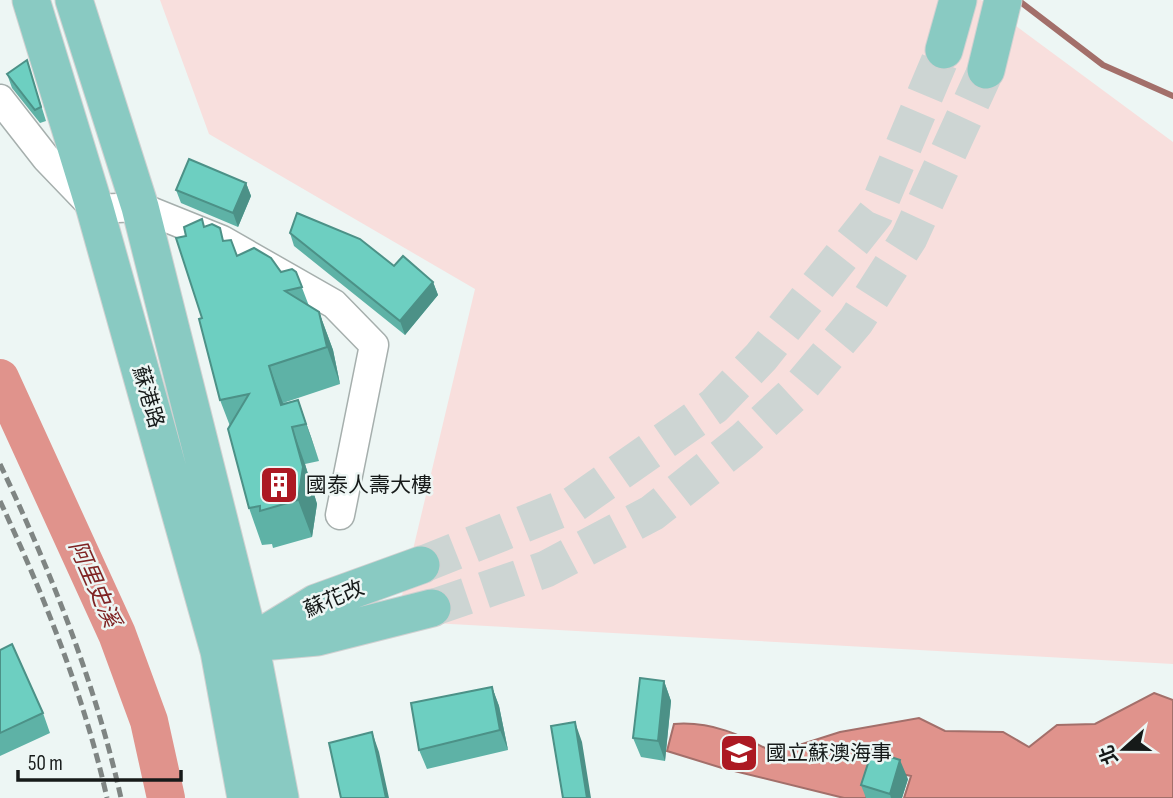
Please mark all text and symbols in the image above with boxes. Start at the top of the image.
street label: 蘇港路 [127,363,169,431]
building icon: 國泰人壽大樓 [258,464,300,506]
place label: 國泰人壽大樓 [306,473,432,498]
water label: 阿里史溪 [63,536,127,634]
street label: 蘇花改 [300,575,368,623]
north arrow [1089,714,1159,784]
school or university icon: 國立蘇澳海事 [718,732,760,774]
scale bar [18,738,180,782]
place label: 國立蘇澳海事 [766,741,892,766]
text: 北 [1095,742,1124,768]
text: 50 m [28,751,63,776]

